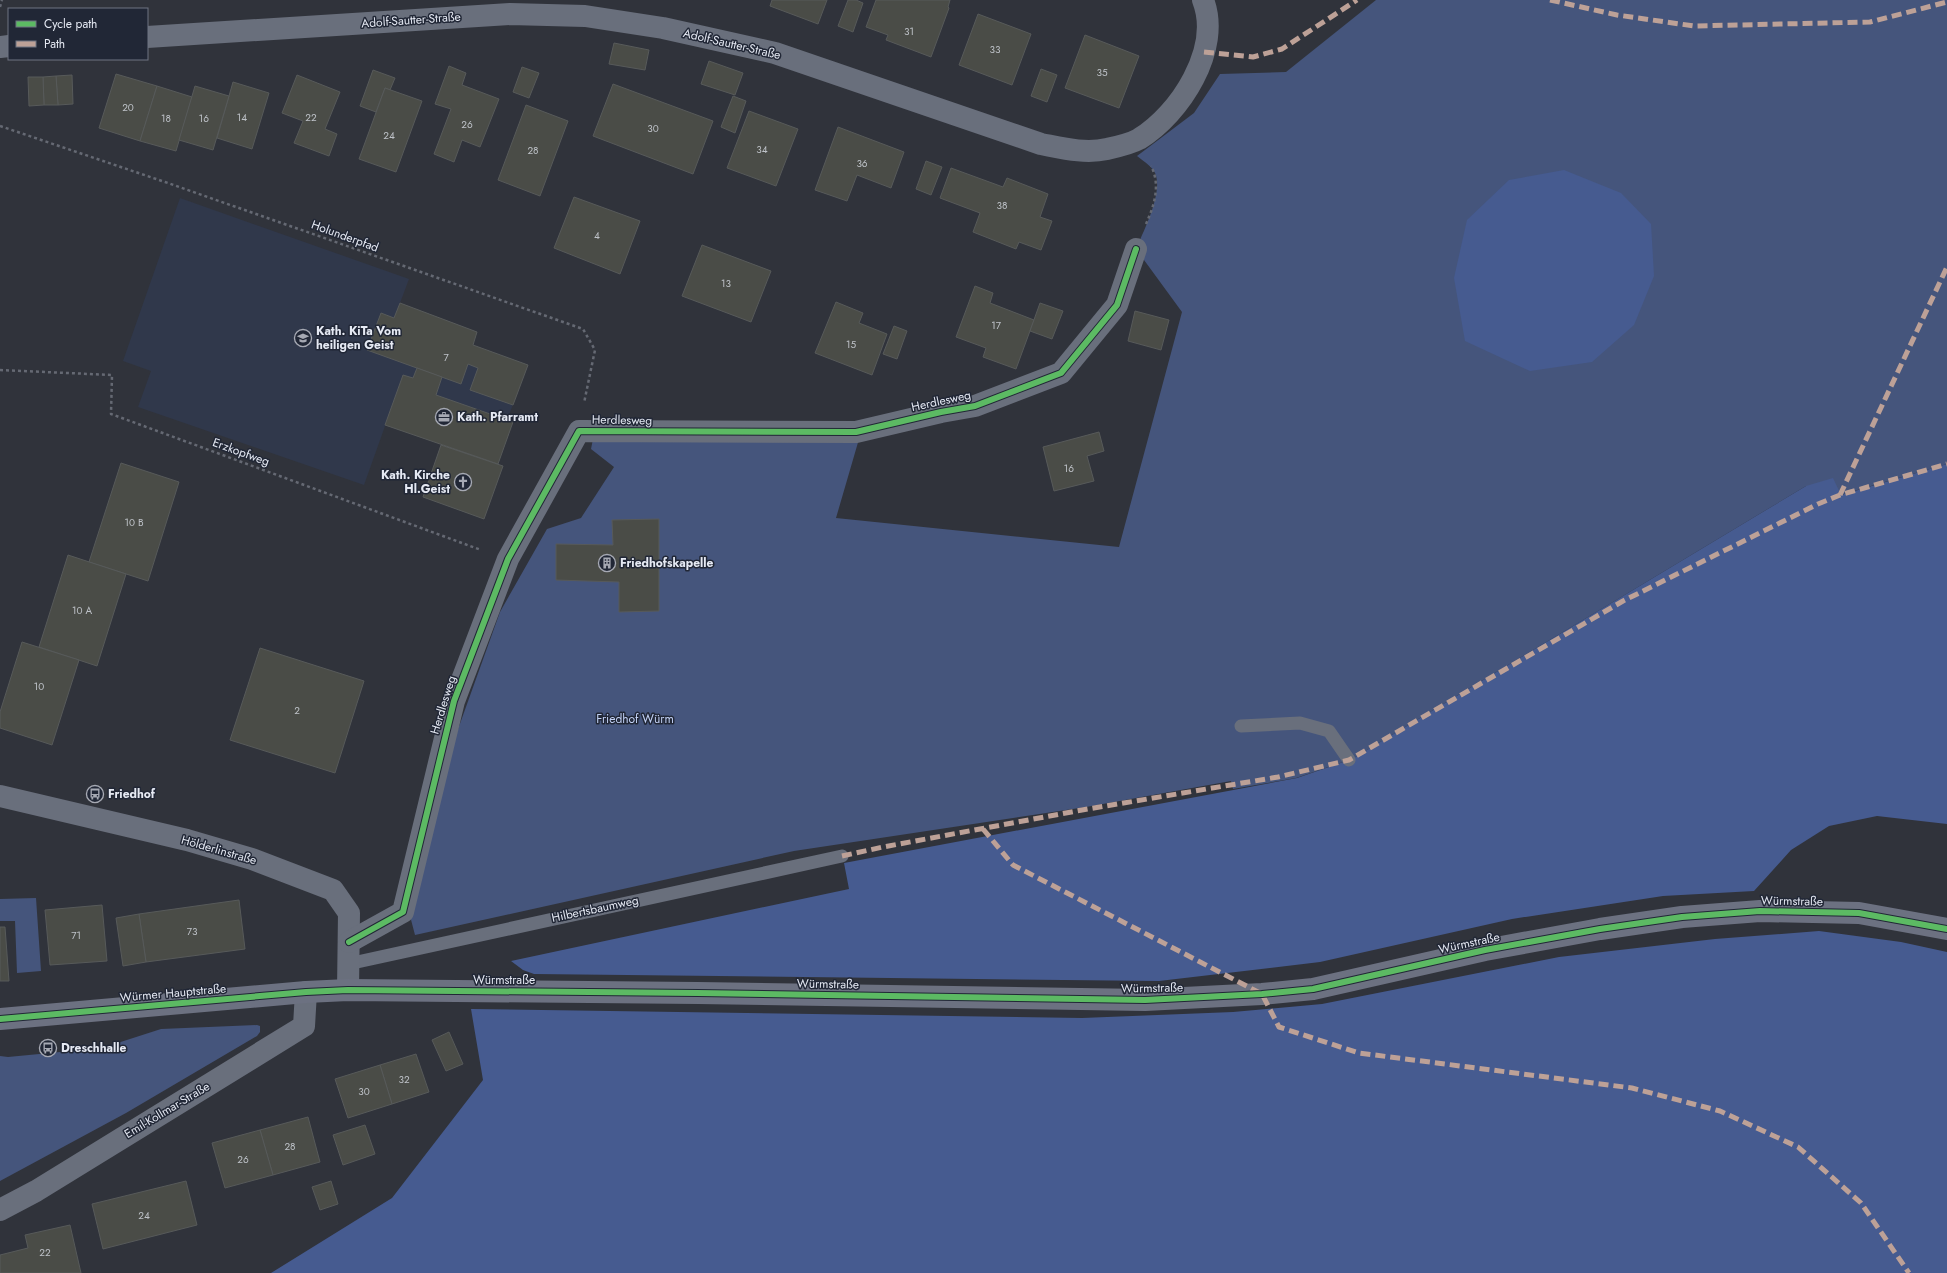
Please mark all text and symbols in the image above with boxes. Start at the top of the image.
legend [8,8,148,60]
street label: Adolf-Sautter-Straße [361,8,461,32]
text: Cycle path [44,15,97,33]
street label: Adolf-Sautter-Straße [681,24,783,64]
house number: 31 [904,24,914,39]
text: Path [44,35,65,53]
house number: 33 [990,42,1001,57]
house number: 35 [1096,65,1108,80]
house number: 20 [122,100,134,115]
house number: 14 [237,110,247,125]
house number: 22 [305,110,317,125]
house number: 18 [161,111,171,126]
house number: 16 [199,111,209,126]
house number: 26 [461,117,473,132]
house number: 30 [647,121,659,136]
house number: 24 [383,128,395,143]
house number: 34 [756,142,768,157]
house number: 28 [527,143,539,158]
house number: 36 [856,156,868,171]
house number: 38 [997,198,1007,213]
street label: Holunderpfad [309,215,381,257]
house number: 4 [594,228,600,243]
house number: 13 [721,276,732,291]
house number: 17 [991,318,1002,333]
place label: Kath. KiTa Vom heiligen Geist [316,322,401,354]
school or university icon: Kath. KiTa Vom heiligen Geist [293,328,313,348]
house number: 15 [846,337,856,352]
house number: 7 [443,350,449,365]
street label: Herdlesweg [910,386,972,416]
office icon: Kath. Pfarramt [434,407,454,427]
place label: Kath. Pfarramt [457,408,538,426]
street label: Herdlesweg [592,410,652,430]
street label: Erzkopfweg [210,433,272,471]
house number: 16 [1064,461,1074,476]
place label: Kath. Kirche Hl.Geist [381,466,450,498]
church icon: Kath. Kirche Hl.Geist [453,472,473,492]
house number: 10 B [124,515,144,530]
building icon: Friedhofskapelle [597,553,617,573]
place label: Friedhofskapelle [620,554,714,572]
house number: 10 A [72,603,92,618]
street label: Herdlesweg [426,673,460,737]
house number: 10 [34,679,44,694]
house number: 2 [294,703,300,718]
park label: Friedhof Würm [596,710,674,728]
bus stop icon: Friedhof [85,784,105,804]
place label: Friedhof [108,785,156,803]
street label: Hölderlinstraße [179,831,259,869]
street label: Hilbertsbaumweg [550,891,640,927]
street label: Würmstraße [1761,891,1823,911]
house number: 73 [187,924,198,939]
house number: 71 [71,928,81,943]
street label: Würmstraße [1437,928,1501,958]
street label: Würmstraße [473,971,535,989]
street label: Würmstraße [797,974,859,994]
street label: Würmstraße [1121,978,1183,998]
street label: Würmer Hauptstraße [119,979,227,1007]
bus stop icon: Dreschhalle [38,1038,58,1058]
place label: Dreschhalle [61,1039,126,1057]
house number: 32 [398,1072,410,1087]
street label: Emil-Kollmar-Straße [121,1077,213,1143]
house number: 30 [358,1084,370,1099]
house number: 28 [284,1139,296,1154]
house number: 26 [237,1152,249,1167]
house number: 24 [138,1208,150,1223]
house number: 22 [39,1245,51,1260]

